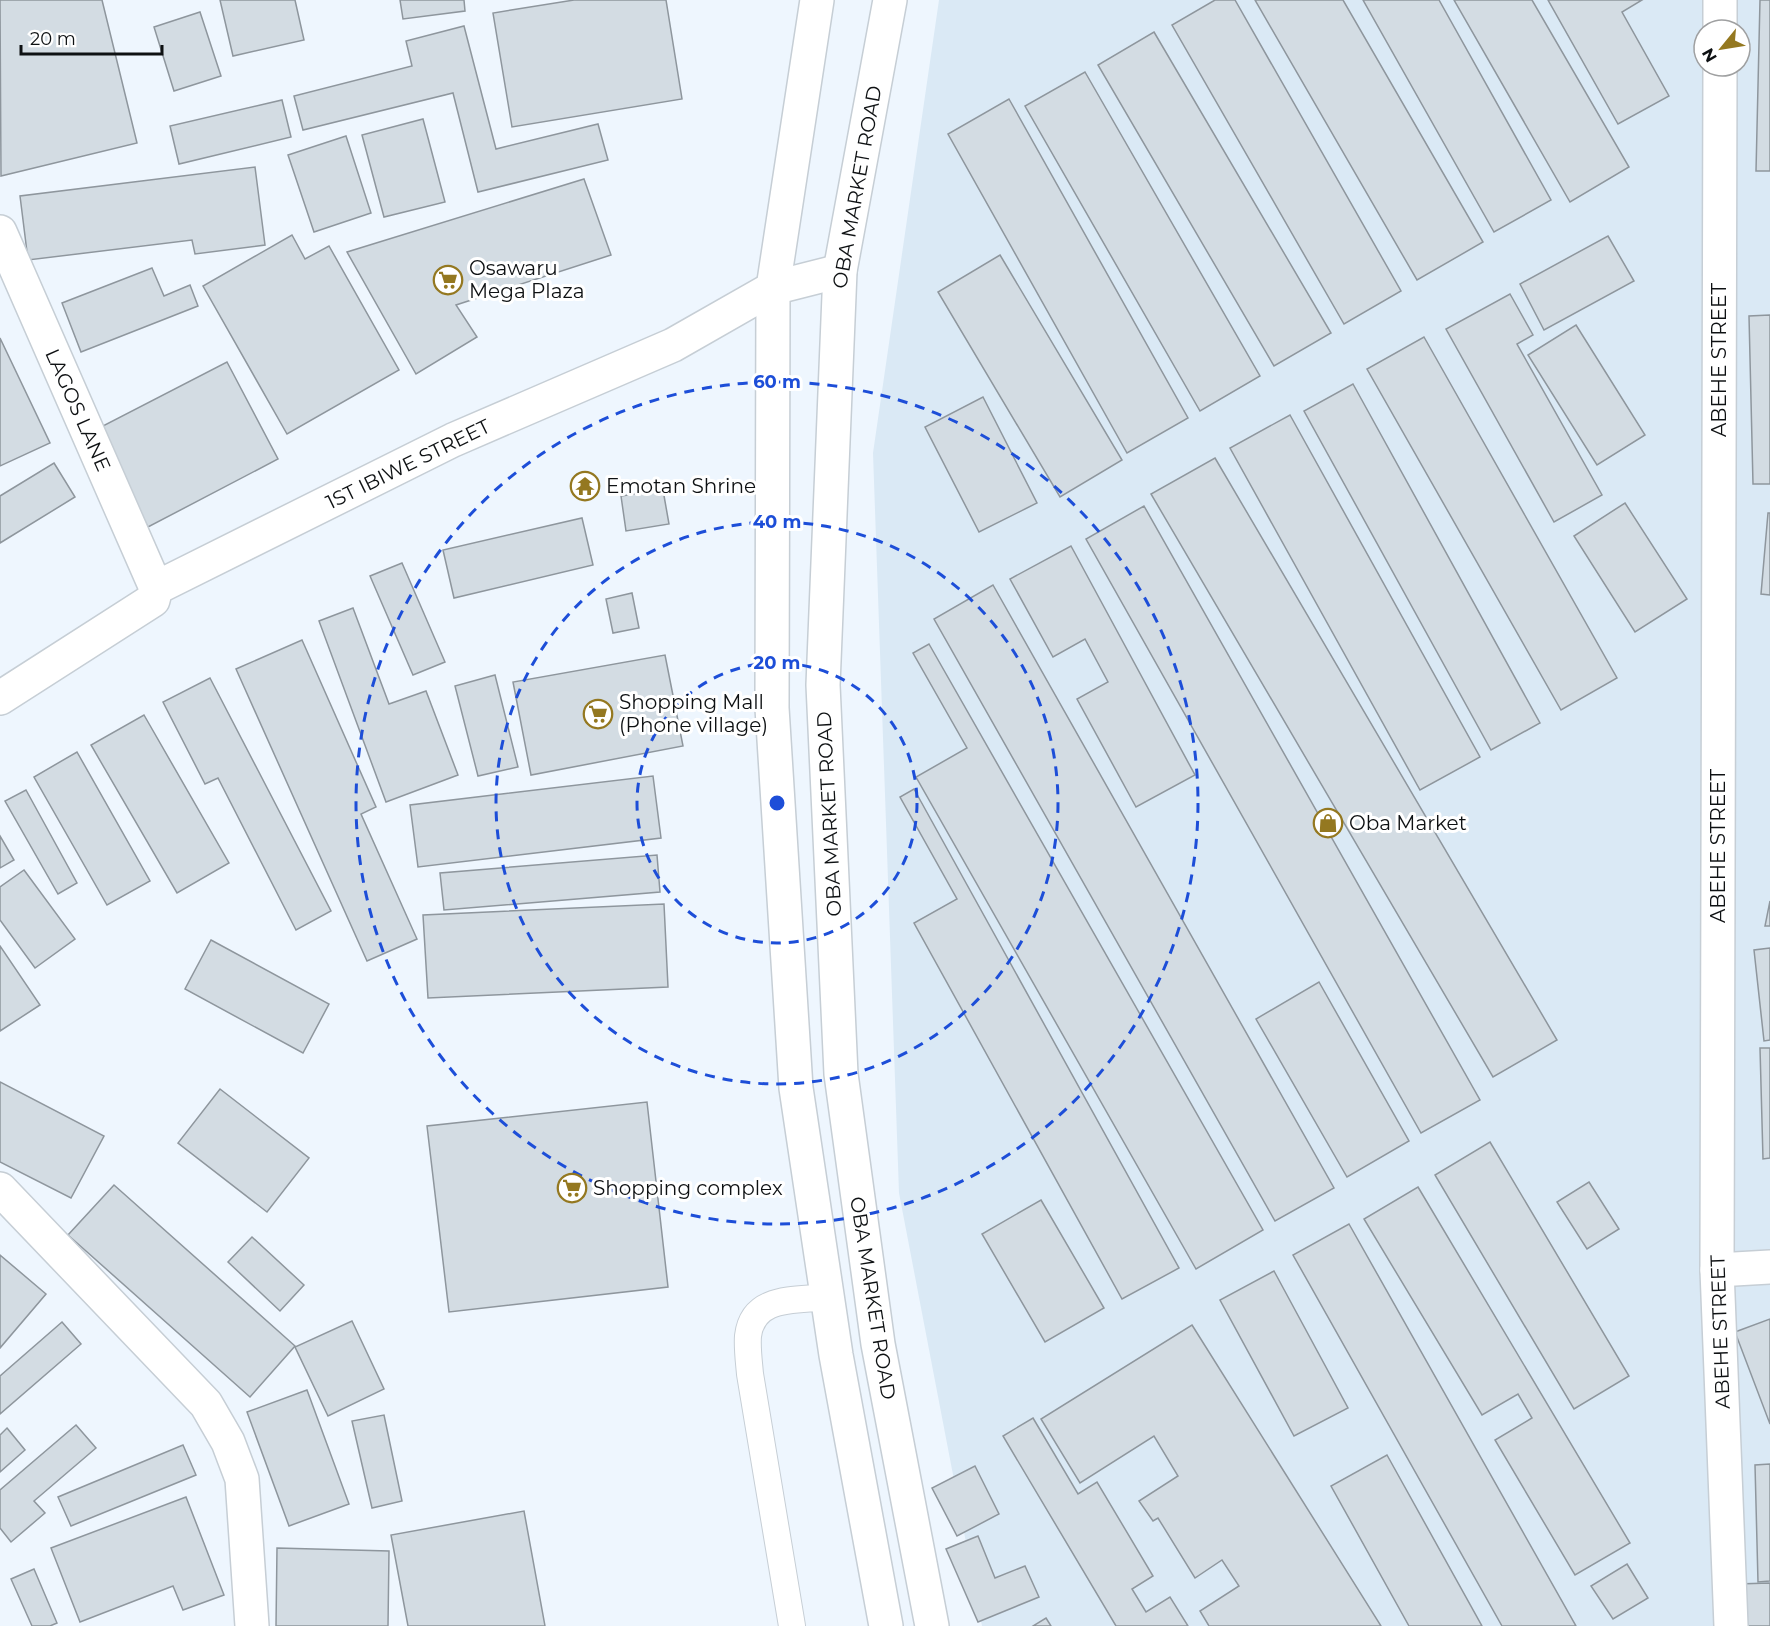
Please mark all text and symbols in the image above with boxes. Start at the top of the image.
scale bar [21,18,162,56]
north arrow [1692,18,1752,78]
text: 20 m [30,28,76,50]
text: N [1698,45,1721,66]
street label: OBA MARKET ROAD [827,84,887,290]
place label: Osawaru Mega Plaza [469,256,584,303]
supermarket icon: Osawaru Mega Plaza [432,264,464,296]
street label: ABEHE STREET [1707,283,1731,437]
street label: LAGOS LANE [40,345,116,475]
text: 60 m [753,371,801,393]
street label: 1ST IBIWE STREET [322,414,494,514]
temple icon: Emotan Shrine [569,470,601,502]
place label: Emotan Shrine [606,474,756,498]
text: 40 m [753,511,801,533]
text: 20 m [754,652,800,674]
place label: Shopping Mall (Phone village) [619,690,768,737]
supermarket icon: Shopping Mall (Phone village) [582,698,614,730]
street label: OBA MARKET ROAD [812,711,846,917]
street label: ABEHE STREET [1706,769,1730,923]
centre of rings [767,793,787,813]
shop icon: Oba Market [1312,807,1344,839]
place label: Oba Market [1349,811,1467,835]
supermarket icon: Shopping complex [556,1172,588,1204]
place label: Shopping complex [593,1176,783,1200]
street label: OBA MARKET ROAD [845,1195,901,1401]
street label: ABEHE STREET [1705,1254,1735,1409]

